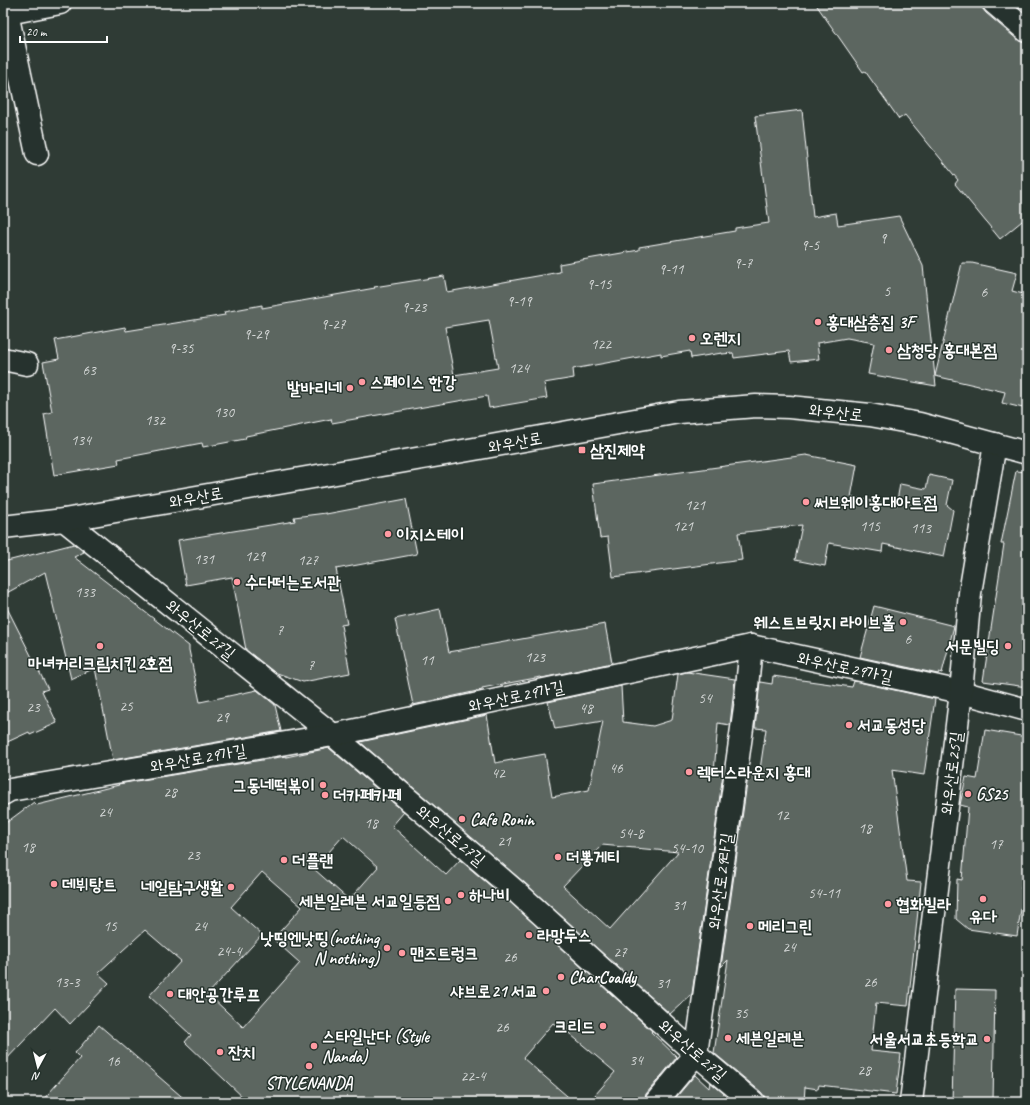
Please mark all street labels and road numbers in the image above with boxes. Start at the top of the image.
street label: 와우산로 [808,399,864,426]
street label: 와우산로 [486,427,544,458]
street label: 와우산로 [167,482,225,513]
street label: 와우산로27길 [162,595,240,664]
street label: 와우산로29가길 [795,647,895,688]
street label: 와우산로29가길 [466,676,566,717]
street label: 와우산로25길 [936,730,967,816]
street label: 와우산로29가길 [148,740,248,777]
street label: 와우산로27길 [412,800,490,871]
street label: 와우산로29라길 [703,831,738,931]
street label: 와우산로27길 [654,1015,731,1086]

